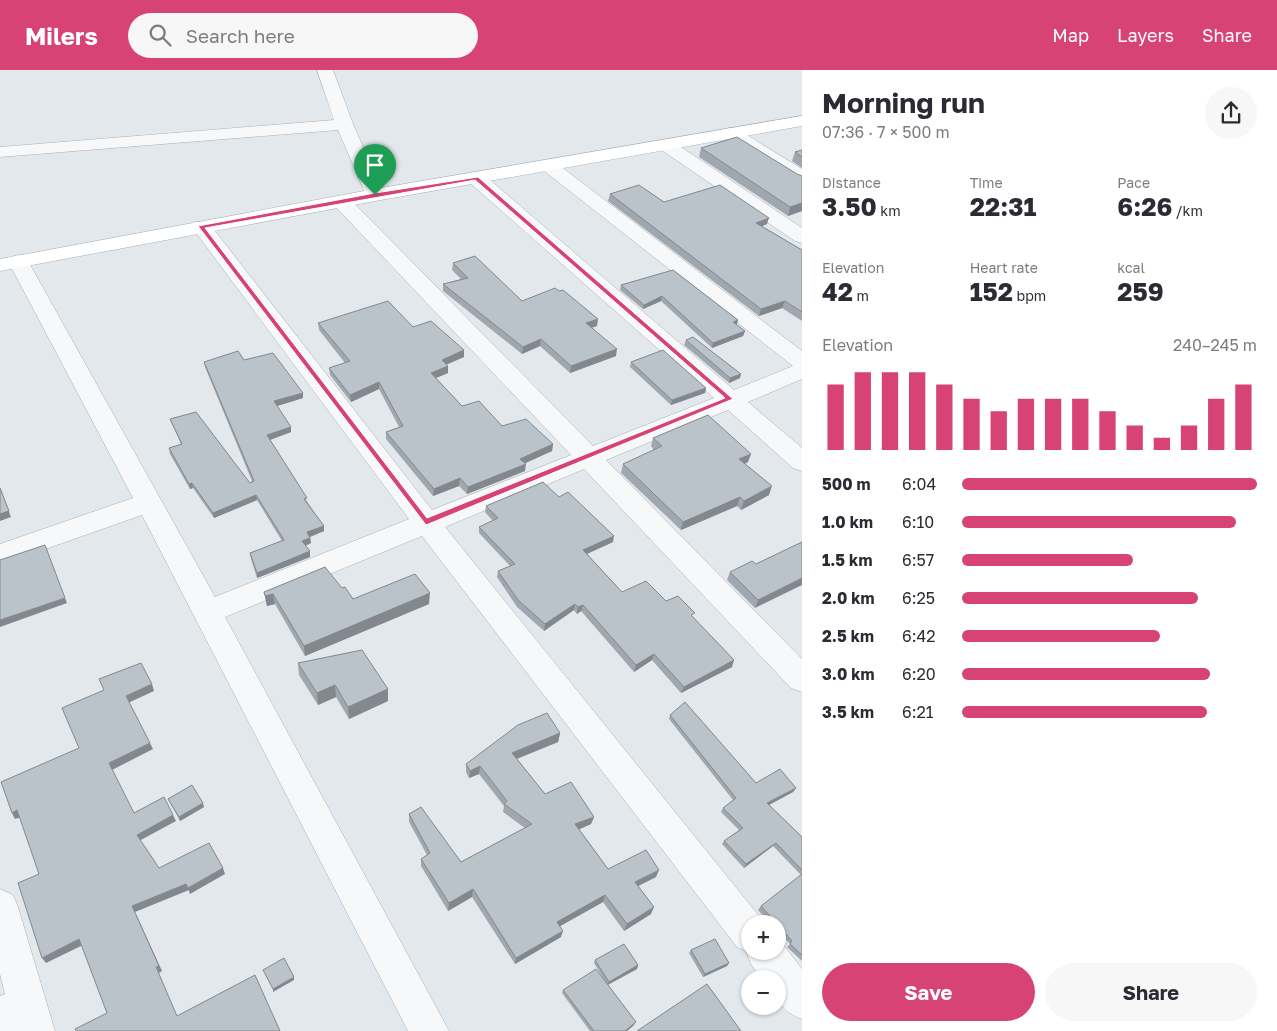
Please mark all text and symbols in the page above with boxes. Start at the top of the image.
search box [128,13,478,58]
text: Milers [25,21,98,50]
icon: search [146,21,174,49]
text: Search here [186,24,295,47]
text: Map [1052,24,1089,46]
text: Layers [1117,24,1174,46]
text: Share [1202,24,1252,46]
text: Morning run [822,86,985,119]
button: share [1205,87,1257,139]
text: 07:36 · 7 × 500 m [822,122,950,142]
pin [354,144,396,195]
icon: arrive [361,151,389,179]
text: Distance [822,174,881,191]
text: Time [970,174,1003,191]
text: Pace [1117,174,1150,191]
text: 3.50 [822,191,877,222]
text: 22:31 [970,191,1036,222]
text: 6:26 [1117,191,1172,222]
text: km [877,202,901,219]
text: /km [1172,202,1203,219]
text: Elevation [822,259,884,276]
text: Heart rate [970,259,1038,276]
text: kcal [1117,259,1145,276]
text: 42 [822,276,853,307]
text: 152 [970,276,1013,307]
text: 259 [1117,276,1164,307]
text: m [853,287,869,304]
text: bpm [1013,287,1046,304]
text: Elevation [822,335,893,355]
text: 240–245 m [1173,335,1257,355]
text: 500 m [822,474,871,494]
text: 6:04 [902,474,936,494]
text: 1.0 km [822,512,873,532]
text: 6:10 [902,512,934,532]
text: 1.5 km [822,550,872,570]
text: 6:57 [902,550,934,570]
text: 2.0 km [822,588,875,608]
text: 6:25 [902,588,935,608]
text: 2.5 km [822,626,874,646]
text: 6:42 [902,626,936,646]
text: 3.0 km [822,664,875,684]
text: 6:20 [902,664,936,684]
text: 3.5 km [822,702,874,722]
text: 6:21 [902,702,934,722]
map controls [741,915,786,1015]
button: + [741,915,786,960]
button: Save [822,963,1035,1021]
button: Share [1045,963,1257,1021]
button: − [741,970,786,1015]

